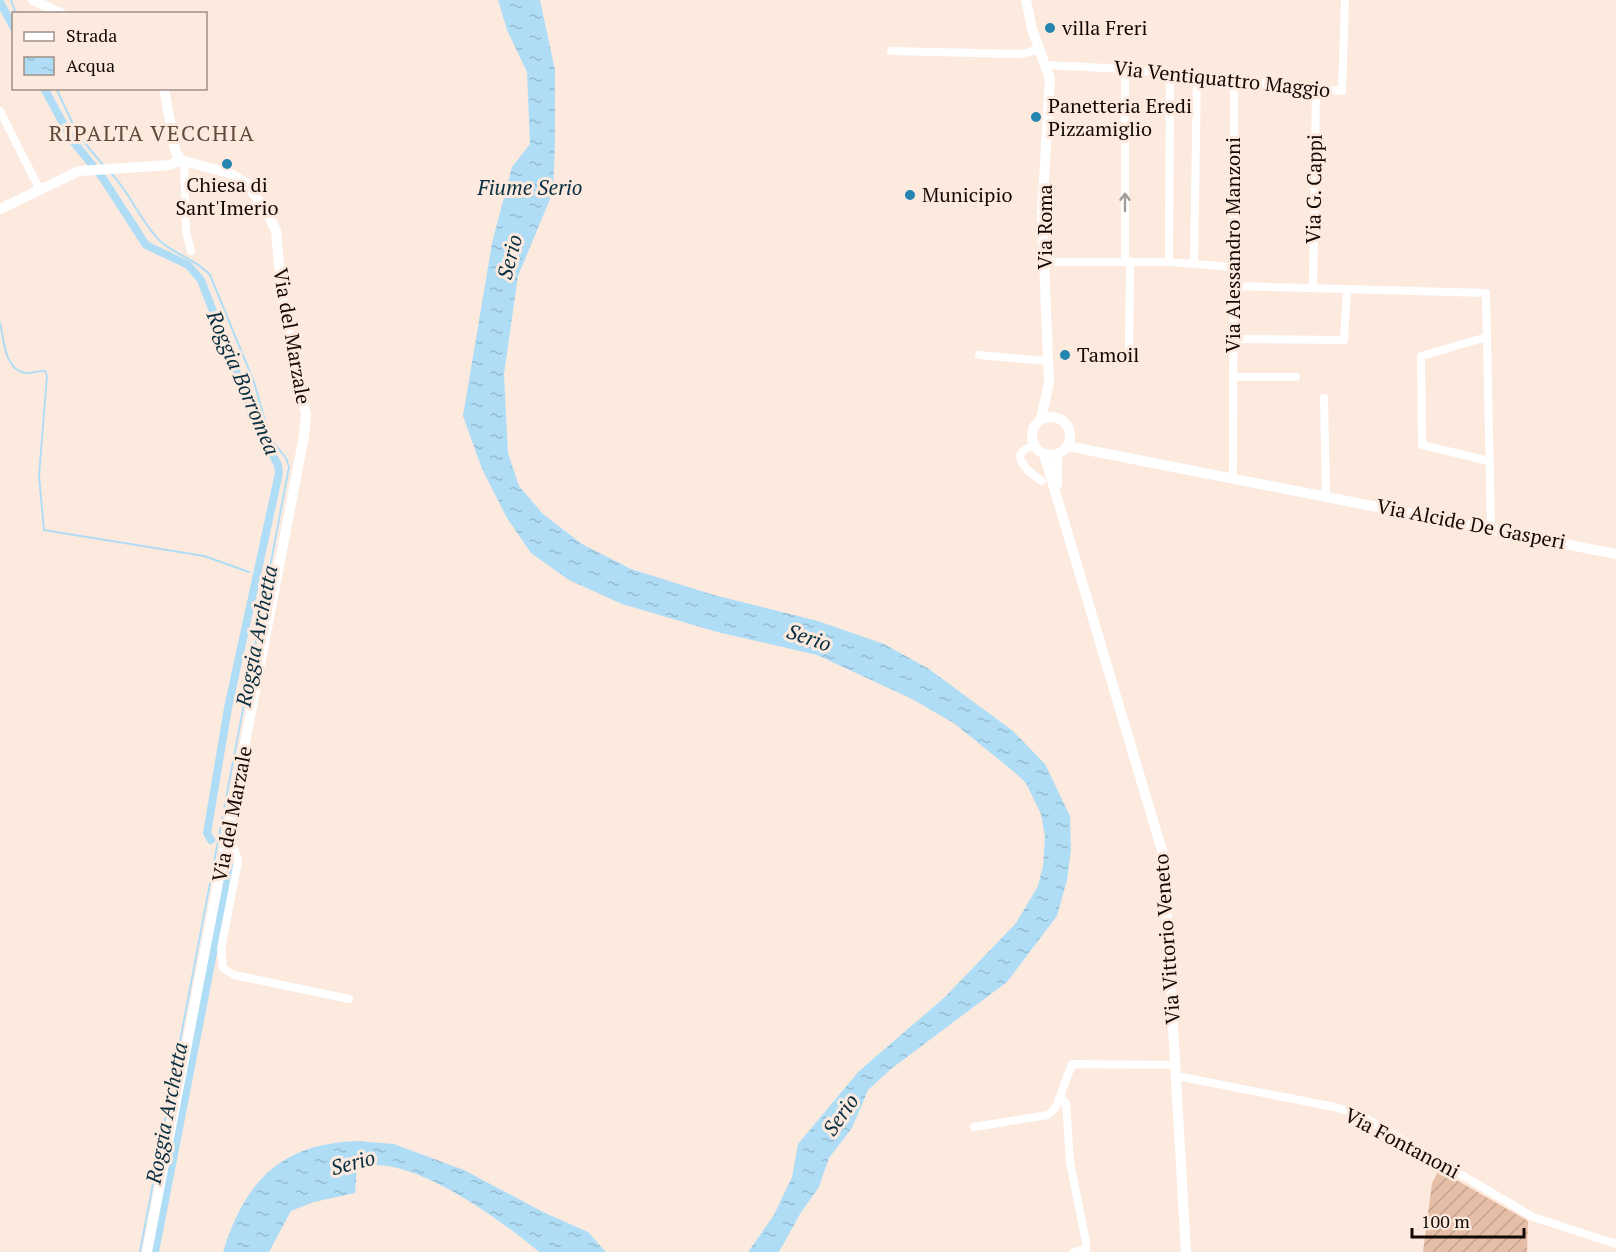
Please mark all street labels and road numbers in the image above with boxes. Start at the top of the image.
street label: Via Ventiquattro Maggio [1112,54,1332,103]
street label: Via G. Cappi [1299,134,1328,244]
street label: Via Alessandro Manzoni [1219,137,1246,353]
street label: Via Roma [1031,184,1058,270]
street label: Via del Marzale [267,266,318,406]
street label: Via Alcide De Gasperi [1374,492,1568,555]
street label: Via del Marzale [205,744,258,884]
street label: Via Vittorio Veneto [1147,853,1186,1025]
street label: Via Fontanoni [1340,1101,1465,1184]

